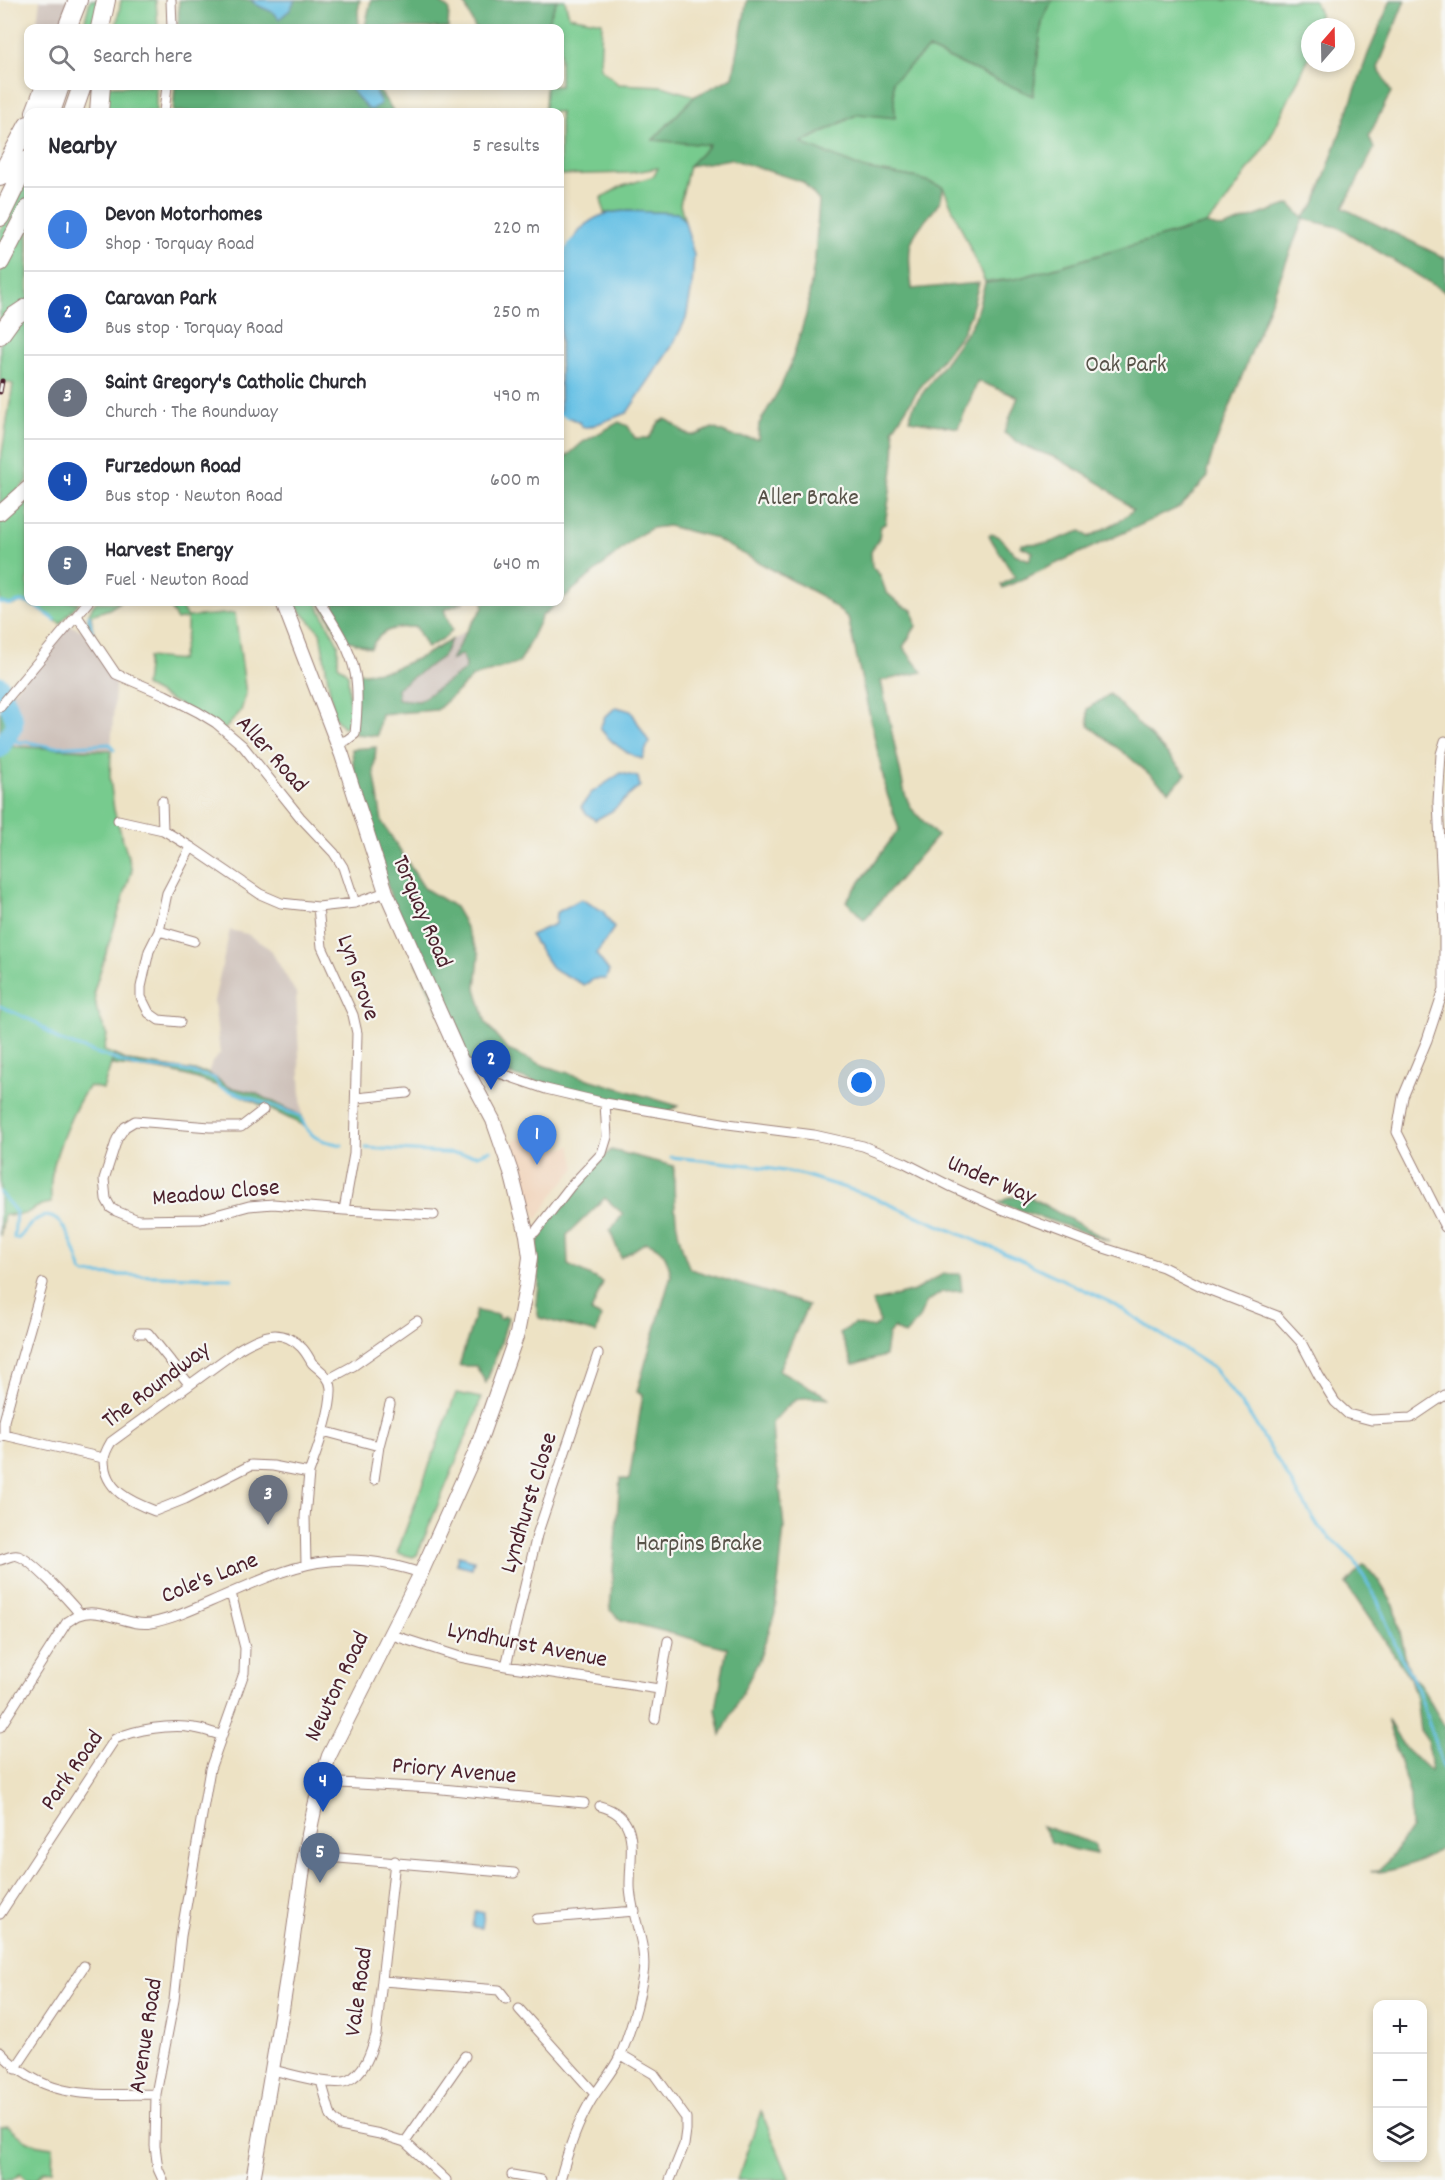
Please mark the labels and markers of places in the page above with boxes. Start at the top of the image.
pin: 2 [472,1040,510,1090]
pin: 1 [518,1116,556,1165]
pin: 3 [248,1476,288,1525]
pin: 4 [304,1762,342,1812]
pin: 5 [300,1834,340,1883]

